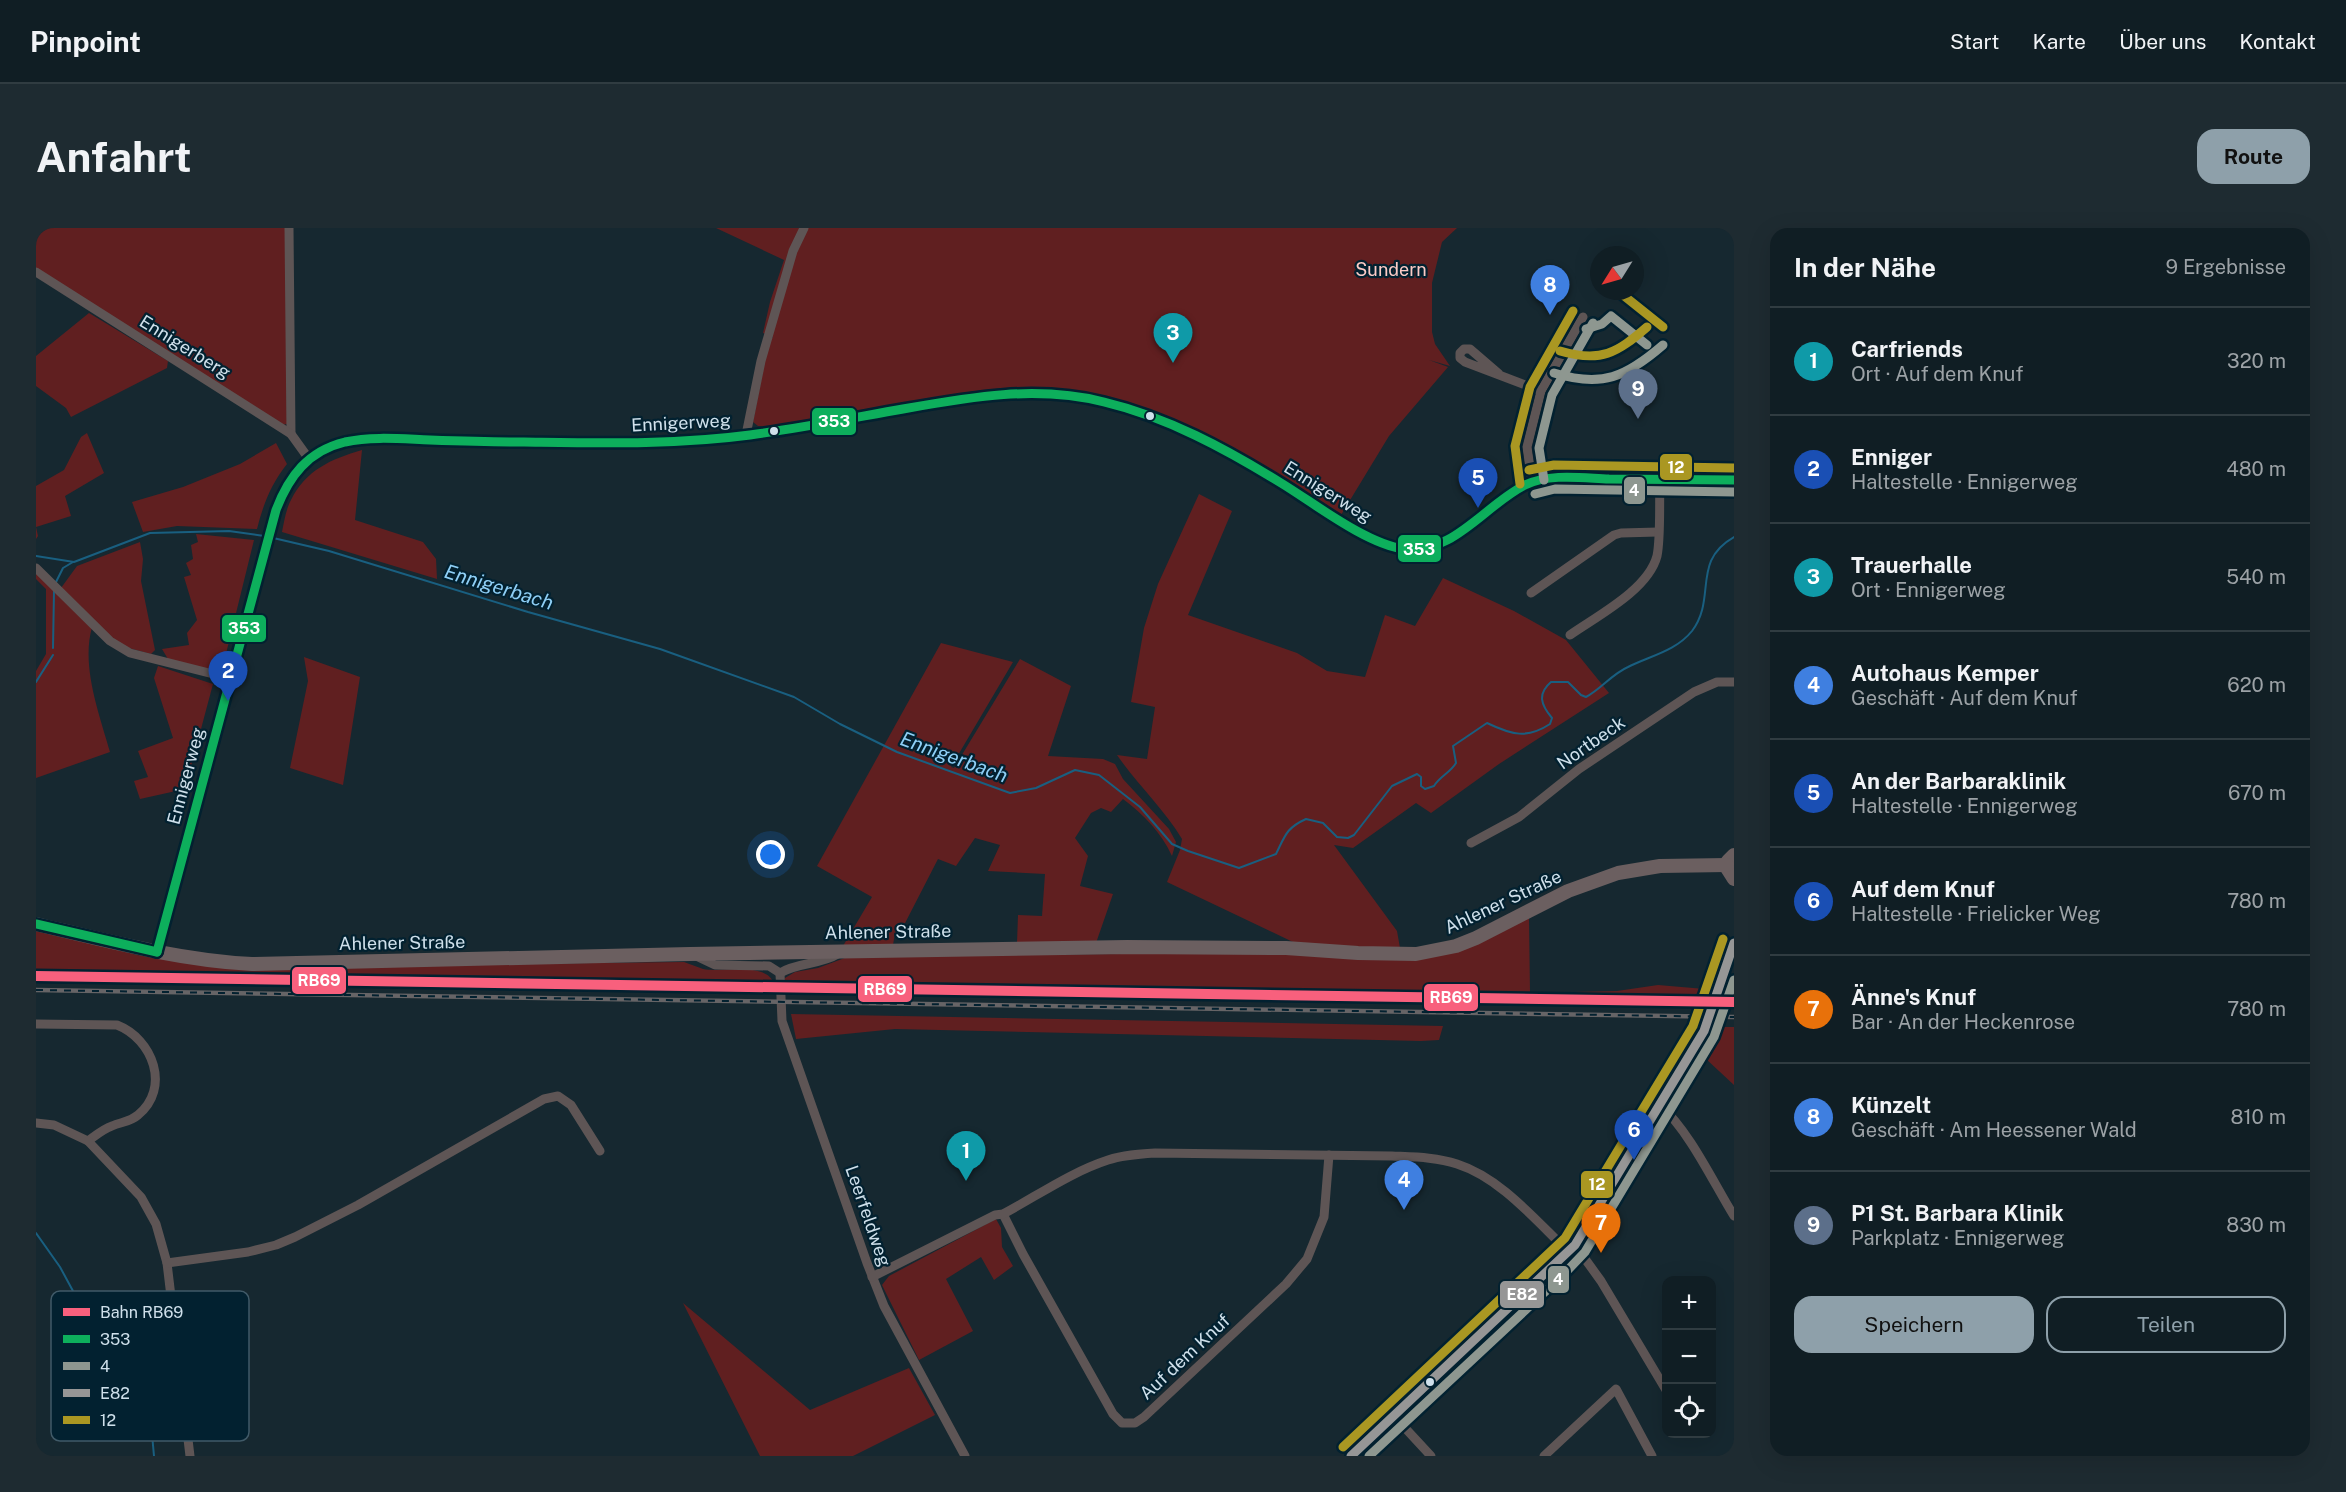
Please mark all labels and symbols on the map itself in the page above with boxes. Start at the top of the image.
north arrow [1590,246,1644,300]
park label: Sundern [1355,259,1427,280]
pin: 8 [1530,266,1570,315]
street label: Ennigerberg [136,310,235,383]
pin: 3 [1154,314,1192,363]
pin: 9 [1618,370,1658,419]
line badge: 353 [811,407,857,436]
street label: Ennigerweg [631,409,731,436]
unlabelled marker [1144,410,1156,422]
text: 353 [818,412,850,431]
unlabelled marker [768,425,780,437]
line badge: 12 [1659,453,1693,481]
street label: Ennigerweg [1280,456,1376,527]
pin: 5 [1458,458,1498,508]
text: 12 [1667,458,1685,477]
line badge: 4 [1623,476,1646,505]
text: 4 [1629,481,1640,500]
line badge: 353 [1397,534,1442,563]
text: 353 [1403,540,1435,559]
water label: Ennigerbach [442,559,556,615]
line badge: 353 [221,614,267,643]
text: 353 [228,619,260,638]
pin: 2 [208,652,248,701]
street label: Nortbeck [1553,712,1629,774]
street label: Ennigerweg [162,725,209,827]
water label: Ennigerbach [897,726,1011,788]
your location [756,840,785,869]
street label: Ahlener Straße [1441,865,1565,938]
street label: Ahlener Straße [825,920,951,943]
street label: Ahlener Straße [339,931,465,954]
line badge: RB69 [291,966,347,995]
text: RB69 [297,971,341,990]
line badge: RB69 [857,975,913,1003]
text: RB69 [863,980,907,999]
line badge: RB69 [1423,983,1479,1012]
text: RB69 [1429,988,1473,1007]
pin: 6 [1614,1110,1654,1160]
pin: 1 [946,1132,986,1181]
pin: 4 [1384,1160,1424,1210]
street label: Leerfeldweg [841,1162,896,1269]
line badge: 12 [1580,1170,1614,1199]
text: 12 [1588,1175,1606,1194]
pin: 7 [1582,1204,1620,1253]
line badge: 4 [1547,1265,1570,1294]
text: 4 [1553,1270,1564,1289]
line badge: E82 [1499,1280,1545,1309]
text: E82 [1506,1285,1538,1304]
legend [51,1291,249,1441]
text: Bahn RB69 [100,1303,183,1322]
street label: Auf dem Knuf [1135,1310,1234,1404]
text: 353 [100,1330,130,1349]
text: 4 [100,1357,110,1376]
unlabelled marker [1424,1376,1436,1388]
text: E82 [100,1384,130,1403]
text: 12 [100,1411,116,1430]

